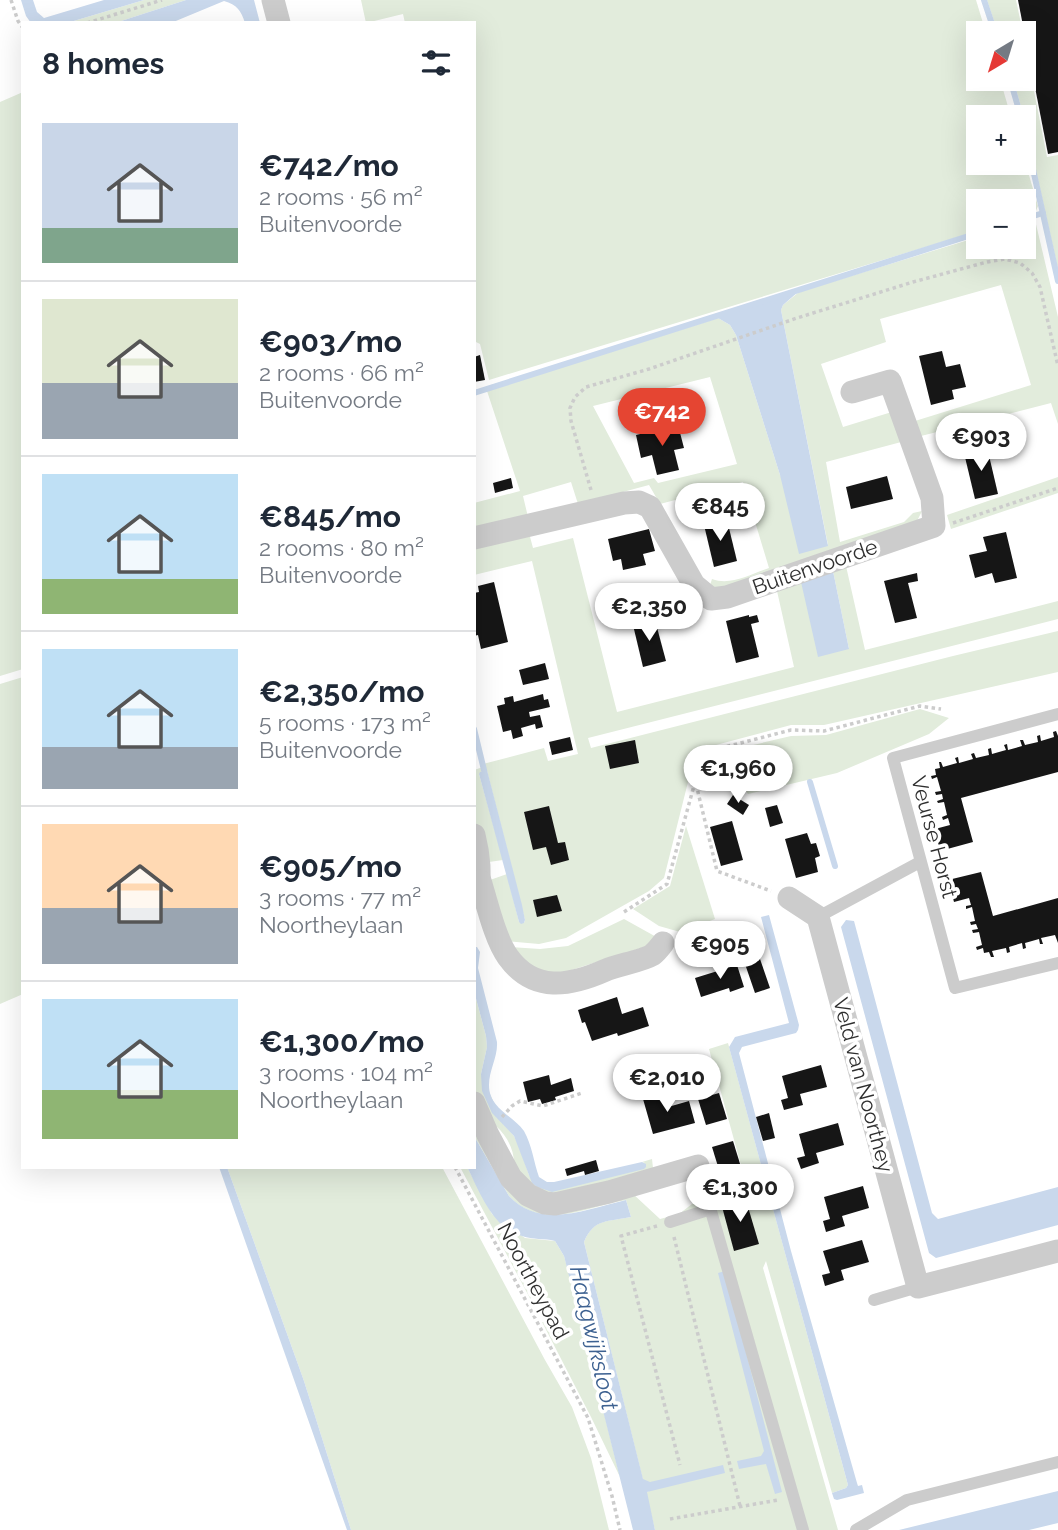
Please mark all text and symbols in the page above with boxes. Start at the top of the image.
north arrow [966,21,1036,91]
map controls [966,21,1036,259]
icon: filters [417,44,455,82]
text: 8 homes [42,46,164,81]
button: + [966,105,1036,175]
text: €742/mo [259,148,399,183]
icon: home [98,151,182,235]
text: 2 rooms · 56 m² [259,183,423,210]
button: − [966,189,1036,259]
text: Buitenvoorde [259,210,402,237]
text: €903/mo [259,324,402,359]
icon: home [98,327,182,411]
text: 2 rooms · 66 m² [259,359,424,386]
text: Buitenvoorde [259,386,402,413]
pin: €742 [621,388,703,448]
text: €742 [634,397,690,424]
pin: €903 [940,414,1022,473]
text: €903 [952,422,1010,449]
pin: €845 [679,484,761,543]
text: €845 [691,492,749,519]
text: €845/mo [259,499,401,534]
icon: home [98,502,182,586]
street label: Buitenvoorde [749,533,881,600]
text: 2 rooms · 80 m² [259,534,424,561]
text: Buitenvoorde [259,561,402,588]
pin: €2,350 [592,584,706,643]
text: €2,350 [611,592,687,619]
text: €2,350/mo [259,674,424,709]
icon: home [98,677,182,761]
text: 5 rooms · 173 m² [259,709,431,736]
text: Buitenvoorde [259,736,402,763]
pin: €1,960 [681,746,795,805]
text: €1,960 [700,754,776,781]
street label: Veurse Horst [906,773,963,901]
text: €905/mo [259,849,402,884]
icon: home [98,852,182,936]
text: 3 rooms · 77 m² [259,884,421,911]
text: Noortheylaan [259,911,403,938]
pin: €905 [679,922,761,981]
text: €905 [691,930,749,957]
street label: Veld van Noorthey [828,995,899,1175]
text: €1,300/mo [259,1024,424,1059]
icon: home [98,1027,182,1111]
pin: €2,010 [610,1054,724,1114]
text: 3 rooms · 104 m² [259,1059,433,1086]
text: €2,010 [629,1063,705,1090]
text: Noortheylaan [259,1086,403,1113]
pin: €1,300 [683,1164,797,1224]
text: €1,300 [702,1173,778,1200]
street label: Noortheypad [492,1218,575,1343]
water label: Haagwijksloot [565,1263,624,1413]

